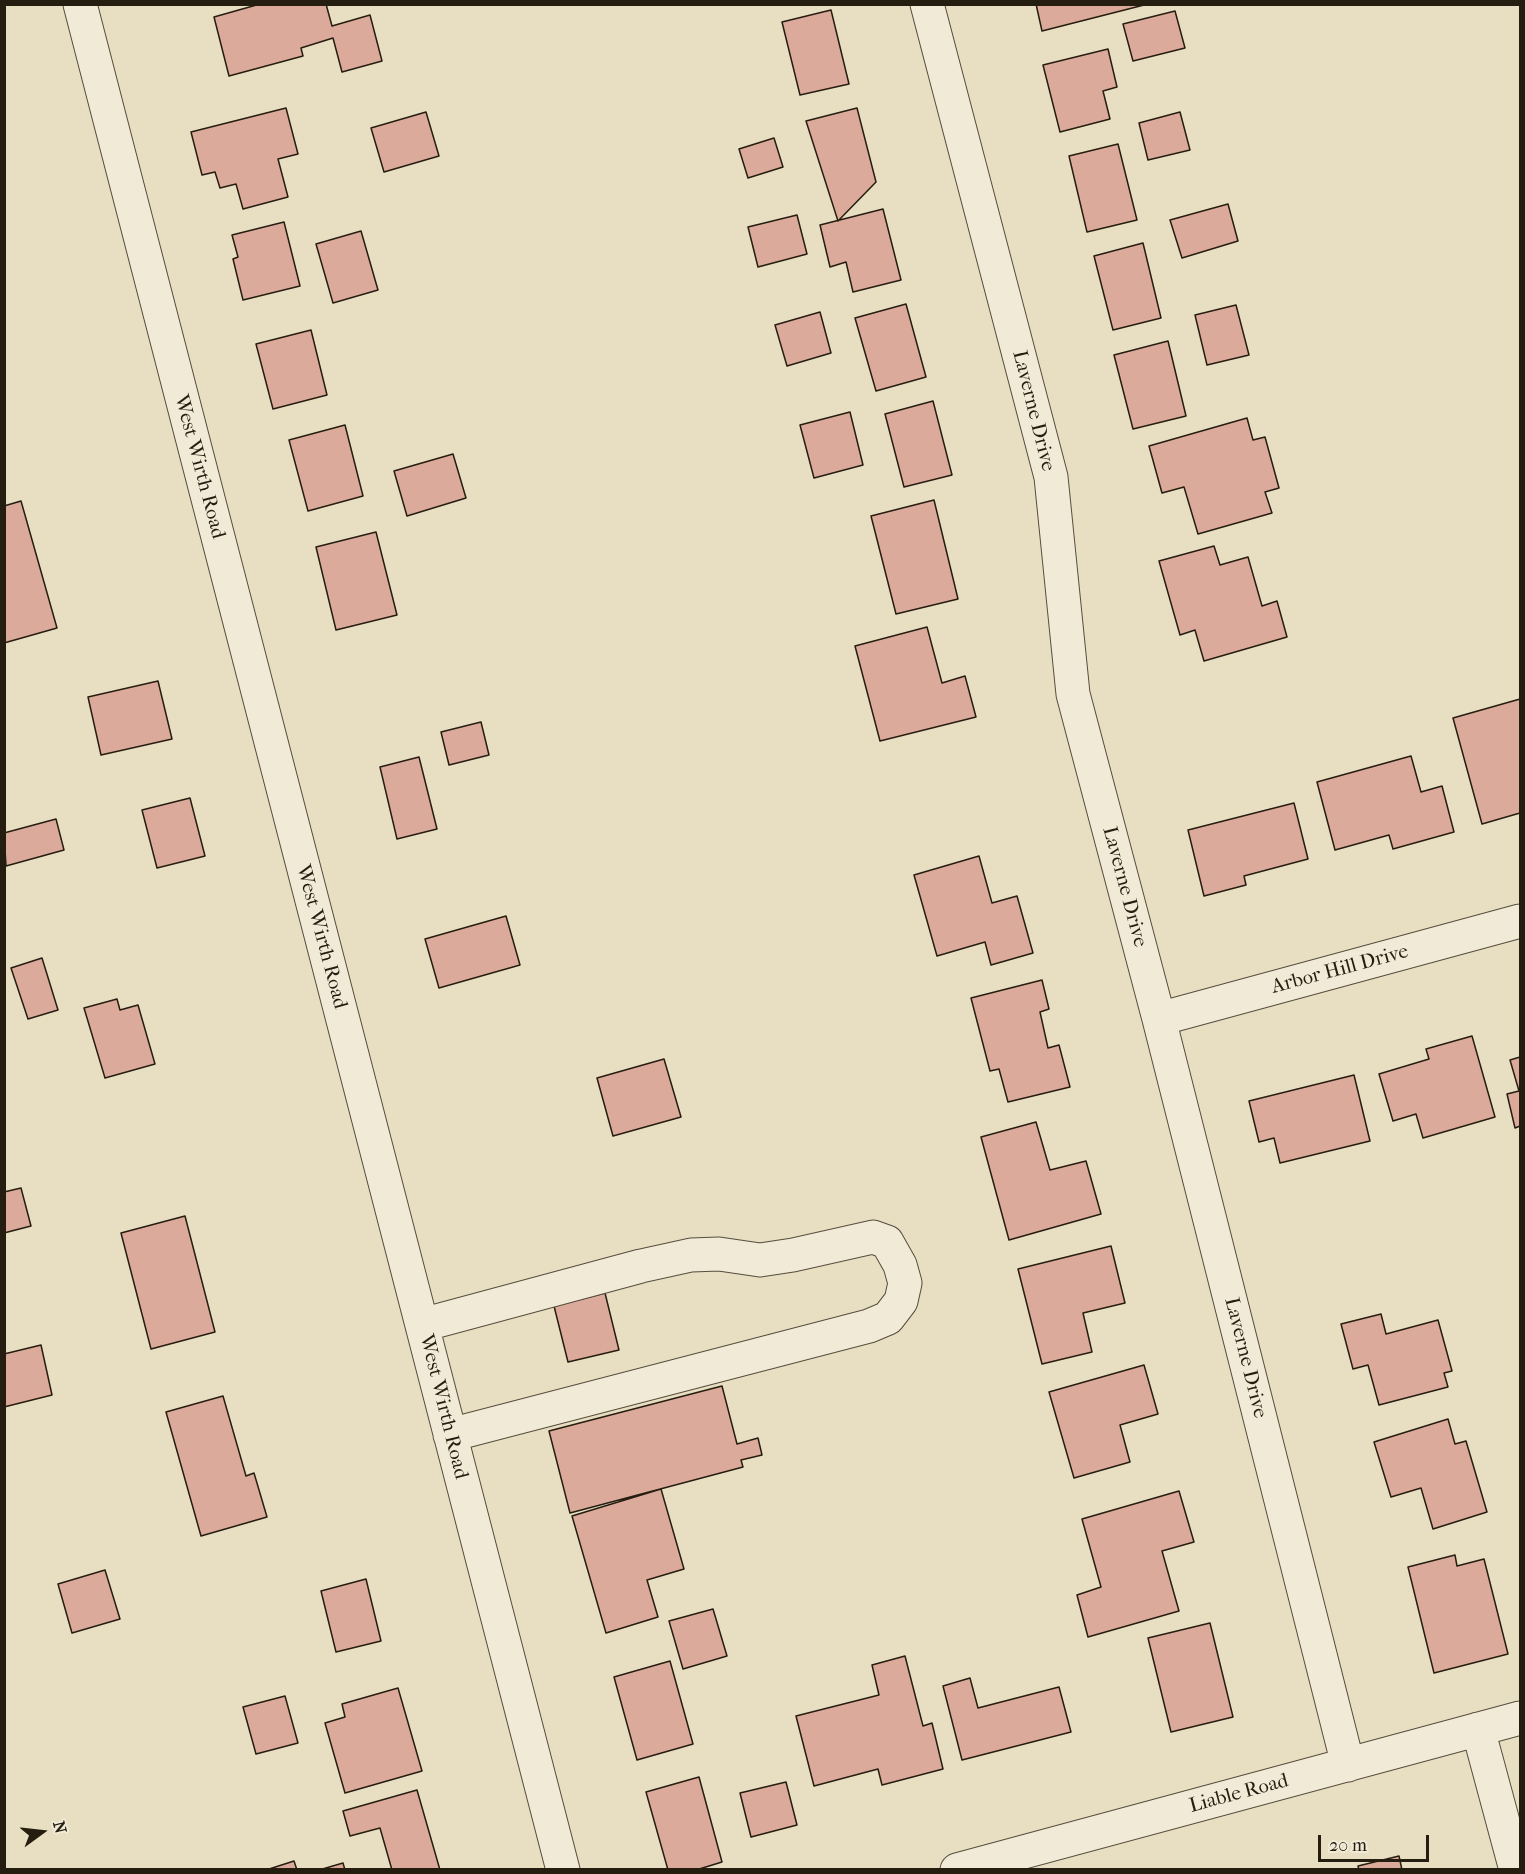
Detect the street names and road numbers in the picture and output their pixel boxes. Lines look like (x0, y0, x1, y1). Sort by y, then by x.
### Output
street label: Laverne Drive (1006, 348, 1060, 474)
street label: West Wirth Road (168, 392, 230, 542)
street label: Laverne Drive (1096, 824, 1152, 950)
street label: West Wirth Road (290, 862, 352, 1012)
street label: Arbor Hill Drive (1269, 940, 1411, 1000)
street label: Laverne Drive (1218, 1295, 1272, 1421)
street label: West Wirth Road (413, 1332, 473, 1482)
street label: Liable Road (1187, 1769, 1291, 1819)

